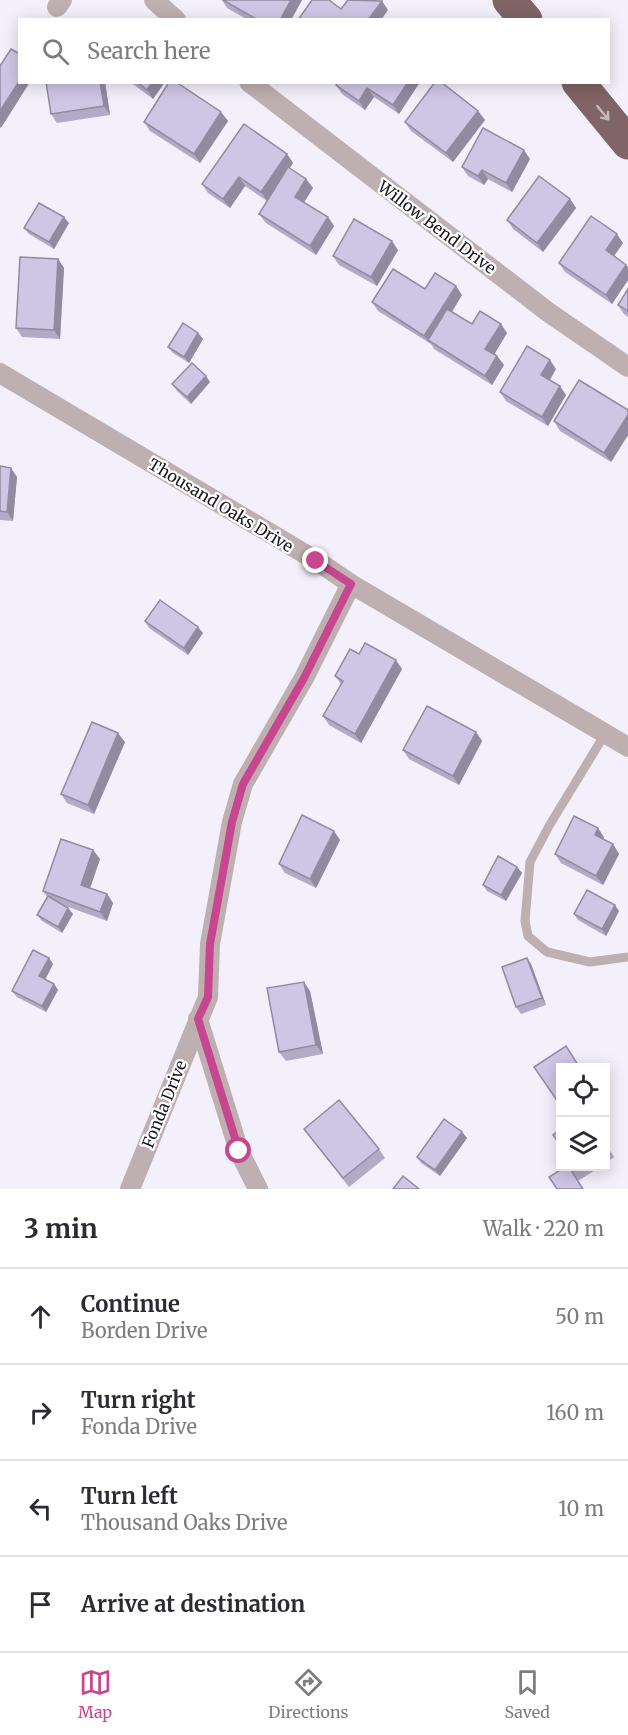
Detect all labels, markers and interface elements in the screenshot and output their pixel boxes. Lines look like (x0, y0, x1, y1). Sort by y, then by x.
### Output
search box (18, 18, 610, 84)
icon: search (39, 35, 72, 68)
text: Search here (87, 37, 210, 65)
one-way arrow (596, 104, 609, 120)
street label: Willow Bend Drive (373, 176, 500, 278)
street label: Thousand Oaks Drive (145, 454, 297, 556)
route end (302, 547, 328, 573)
street label: Fonda Drive (137, 1057, 191, 1151)
map controls (556, 1063, 610, 1171)
button: locate (556, 1063, 610, 1117)
button: layers (556, 1117, 610, 1171)
route start (225, 1137, 251, 1163)
text: 3 min (24, 1212, 98, 1245)
text: Walk · 220 m (483, 1216, 604, 1241)
text: Continue (81, 1290, 180, 1318)
icon: ahead (24, 1300, 57, 1333)
text: 50 m (555, 1304, 604, 1329)
text: Borden Drive (81, 1318, 207, 1343)
text: Turn right (81, 1386, 195, 1414)
icon: right (24, 1396, 57, 1429)
text: 160 m (546, 1400, 604, 1425)
text: Fonda Drive (81, 1414, 197, 1439)
text: Turn left (81, 1482, 178, 1510)
icon: left (24, 1492, 57, 1525)
text: 10 m (558, 1496, 604, 1521)
text: Thousand Oaks Drive (81, 1510, 288, 1535)
icon: arrive (24, 1588, 57, 1621)
text: Arrive at destination (81, 1590, 305, 1618)
tab: Map (78, 1666, 112, 1722)
tab: Directions (268, 1666, 348, 1722)
tab: Saved (505, 1666, 550, 1722)

